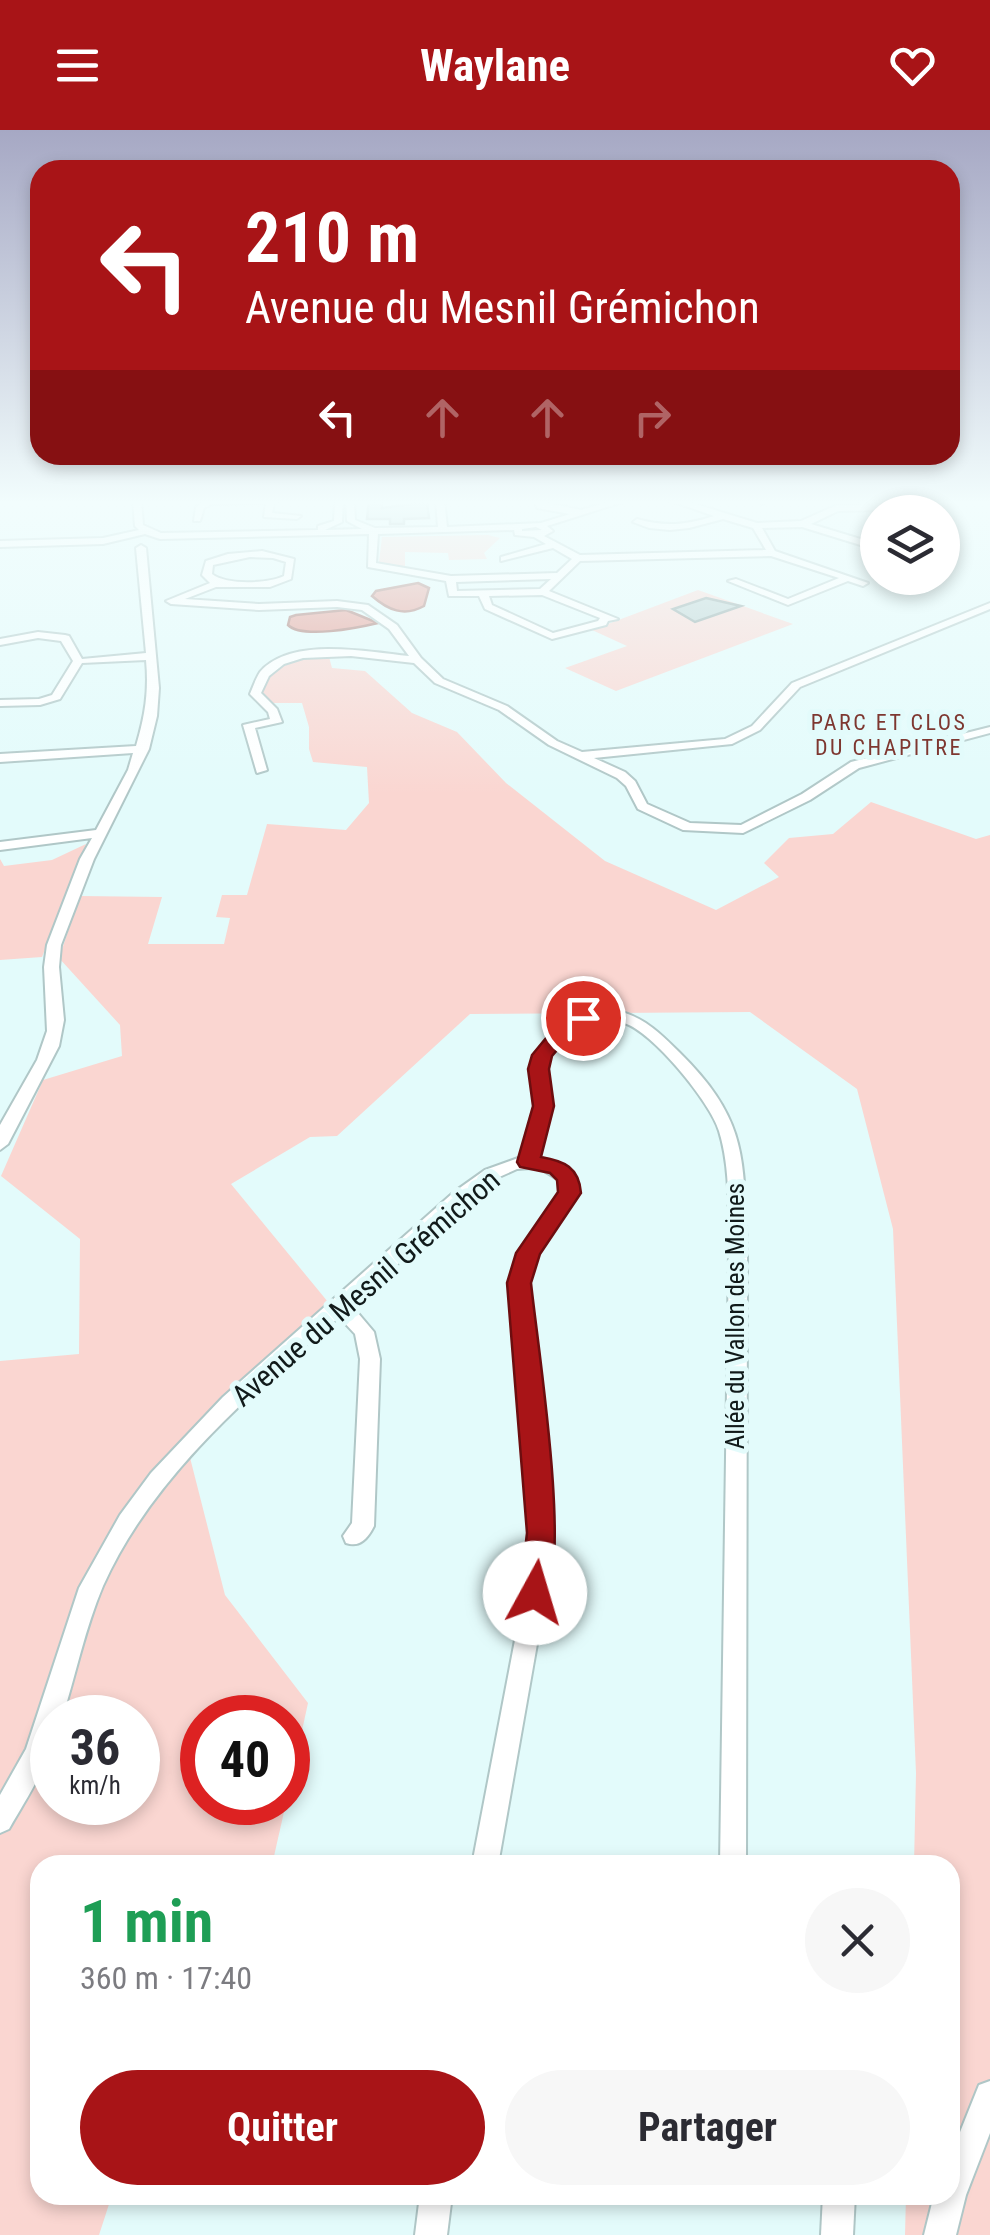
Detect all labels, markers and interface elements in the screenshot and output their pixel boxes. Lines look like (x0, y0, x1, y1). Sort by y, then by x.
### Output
icon: menu (50, 38, 105, 93)
icon: heart (885, 38, 940, 93)
text: Waylane (420, 39, 570, 92)
text: 210 m (245, 197, 419, 279)
icon: left (80, 200, 210, 330)
text: Avenue du Mesnil Grémichon (245, 281, 760, 334)
icon: left (310, 390, 365, 445)
icon: ahead (415, 390, 470, 445)
icon: ahead (520, 390, 575, 445)
icon: right (625, 390, 680, 445)
map controls (860, 495, 960, 595)
button: layers (860, 495, 960, 595)
district label: PARC ET CLOS DU CHAPITRE (811, 710, 967, 760)
pin (541, 976, 626, 1061)
icon: arrive (556, 991, 611, 1046)
street label: Avenue du Mesnil Grémichon (225, 1162, 507, 1413)
street label: Allée du Vallon des Moines (721, 1183, 750, 1449)
position arrow (483, 1541, 587, 1645)
speed limit sign: 40 (180, 1695, 310, 1825)
text: 36 (70, 1719, 120, 1777)
text: km/h (69, 1771, 121, 1800)
text: 1 min (80, 1886, 213, 1957)
button: close (805, 1888, 910, 1993)
text: 360 m · 17:40 (80, 1959, 252, 1997)
button: Quitter (80, 2070, 485, 2185)
button: Partager (505, 2070, 910, 2185)

